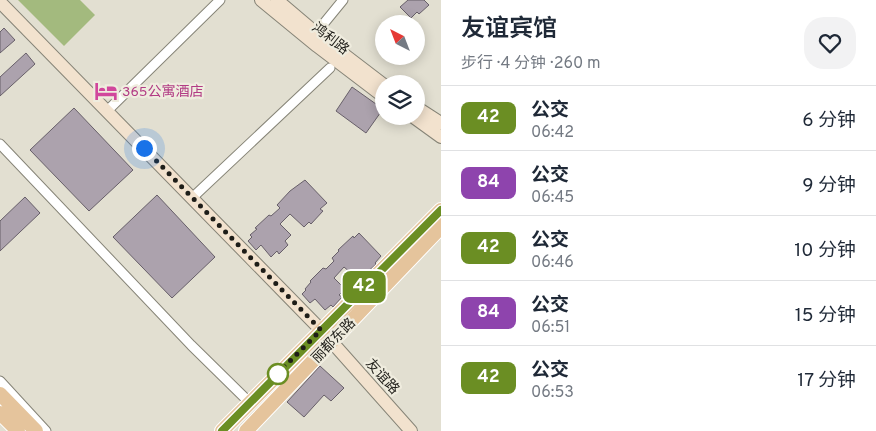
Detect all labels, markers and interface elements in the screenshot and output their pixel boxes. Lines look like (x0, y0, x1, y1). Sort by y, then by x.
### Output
north arrow (375, 15, 425, 65)
map controls (375, 15, 425, 125)
text: 友谊宾馆 (461, 15, 557, 45)
button: heart (804, 17, 856, 69)
street label: 鸿利路 (308, 20, 352, 59)
text: 步行 · 4 分钟 · 260 m (461, 54, 601, 74)
button: layers (375, 75, 425, 125)
hotel icon: 365公寓酒店 (93, 78, 119, 104)
place label: 365公寓酒店 (122, 83, 203, 101)
text: 公交 (531, 99, 569, 123)
text: 42 (477, 106, 500, 129)
text: 6 分钟 (802, 109, 856, 133)
text: 06:42 (531, 123, 574, 143)
your location (132, 136, 157, 161)
text: 公交 (531, 164, 569, 188)
text: 84 (477, 171, 500, 194)
text: 9 分钟 (802, 174, 856, 198)
text: 06:45 (531, 188, 574, 208)
text: 公交 (531, 229, 569, 253)
text: 42 (477, 236, 500, 259)
text: 10 分钟 (794, 239, 856, 263)
text: 06:46 (531, 253, 574, 273)
line badge: 42 (342, 271, 386, 303)
text: 42 (353, 275, 375, 298)
text: 公交 (531, 294, 569, 318)
text: 84 (477, 301, 500, 324)
text: 15 分钟 (795, 304, 856, 328)
street label: 丽都东路 (309, 315, 360, 367)
text: 06:51 (531, 318, 570, 338)
street label: 友谊路 (362, 356, 402, 398)
text: 公交 (531, 359, 569, 383)
unlabelled marker (267, 363, 289, 385)
text: 42 (477, 366, 500, 389)
text: 17 分钟 (797, 369, 856, 393)
text: 06:53 (531, 383, 574, 403)

